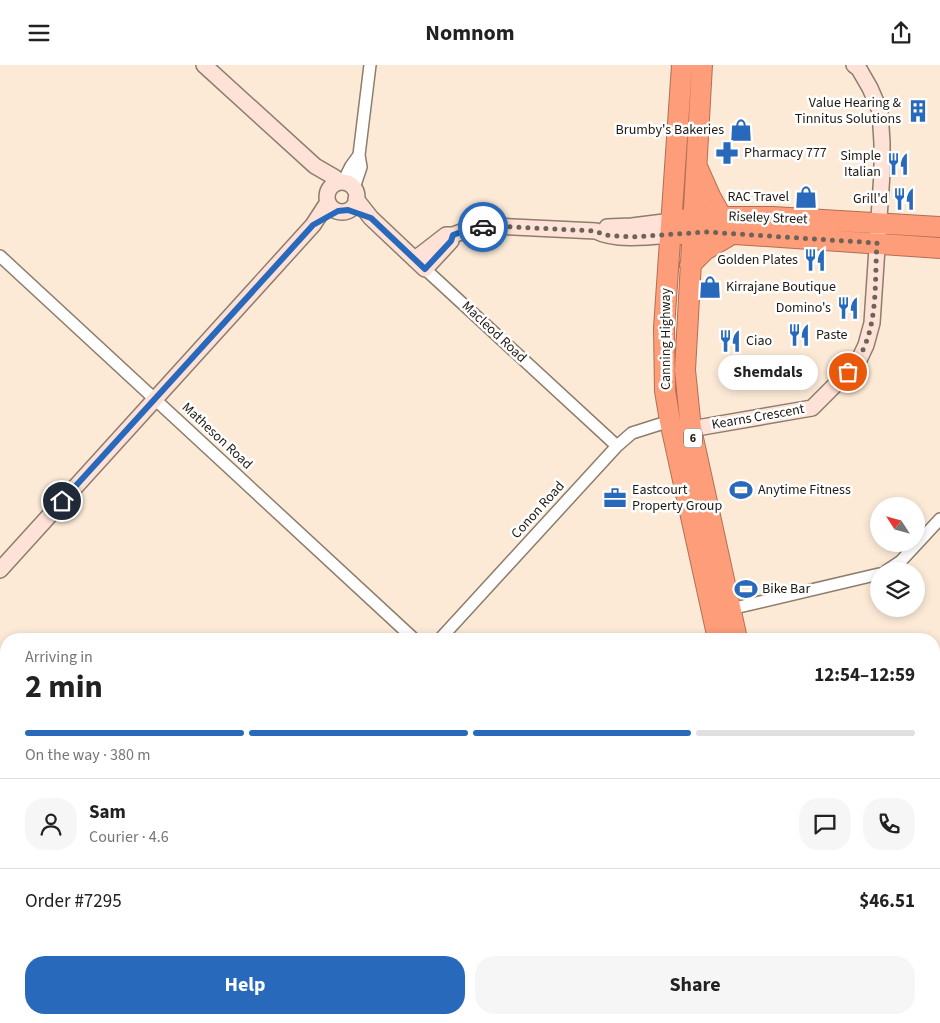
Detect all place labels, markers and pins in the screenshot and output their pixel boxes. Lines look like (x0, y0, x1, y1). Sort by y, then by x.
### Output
place label: Value Hearing & Tinnitus Solutions (795, 93, 901, 129)
building icon: Value Hearing & Tinnitus Solutions (905, 98, 931, 124)
shop icon: Brumby's Bakeries (728, 117, 754, 143)
place label: Brumby's Bakeries (616, 120, 724, 140)
pharmacy icon: Pharmacy 777 (714, 140, 740, 166)
place label: Pharmacy 777 (744, 143, 827, 163)
place label: Simple Italian (840, 146, 881, 182)
restaurant icon: Simple Italian (885, 151, 911, 177)
shop icon: RAC Travel (793, 184, 819, 210)
restaurant icon: Grill'd (891, 186, 917, 212)
place label: RAC Travel (727, 187, 789, 207)
place label: Grill'd (853, 189, 888, 209)
restaurant icon: Golden Plates (802, 247, 828, 273)
place label: Golden Plates (717, 250, 798, 270)
shop icon: Kirrajane Boutique (697, 274, 723, 300)
place label: Kirrajane Boutique (726, 277, 836, 297)
restaurant icon: Domino's (835, 295, 861, 321)
place label: Domino's (776, 298, 831, 318)
restaurant icon: Paste (786, 322, 812, 348)
place label: Paste (816, 325, 848, 345)
restaurant icon: Ciao (717, 328, 743, 354)
place label: Ciao (746, 331, 772, 351)
pin (827, 351, 869, 393)
callout: Shemdals (718, 355, 818, 389)
sports icon: Anytime Fitness (728, 477, 754, 503)
pin (41, 480, 83, 522)
place label: Eastcourt Property Group (632, 480, 722, 516)
place label: Anytime Fitness (758, 480, 851, 500)
office icon: Eastcourt Property Group (602, 485, 628, 511)
sports icon: Bike Bar (733, 576, 759, 602)
place label: Bike Bar (762, 579, 810, 599)

